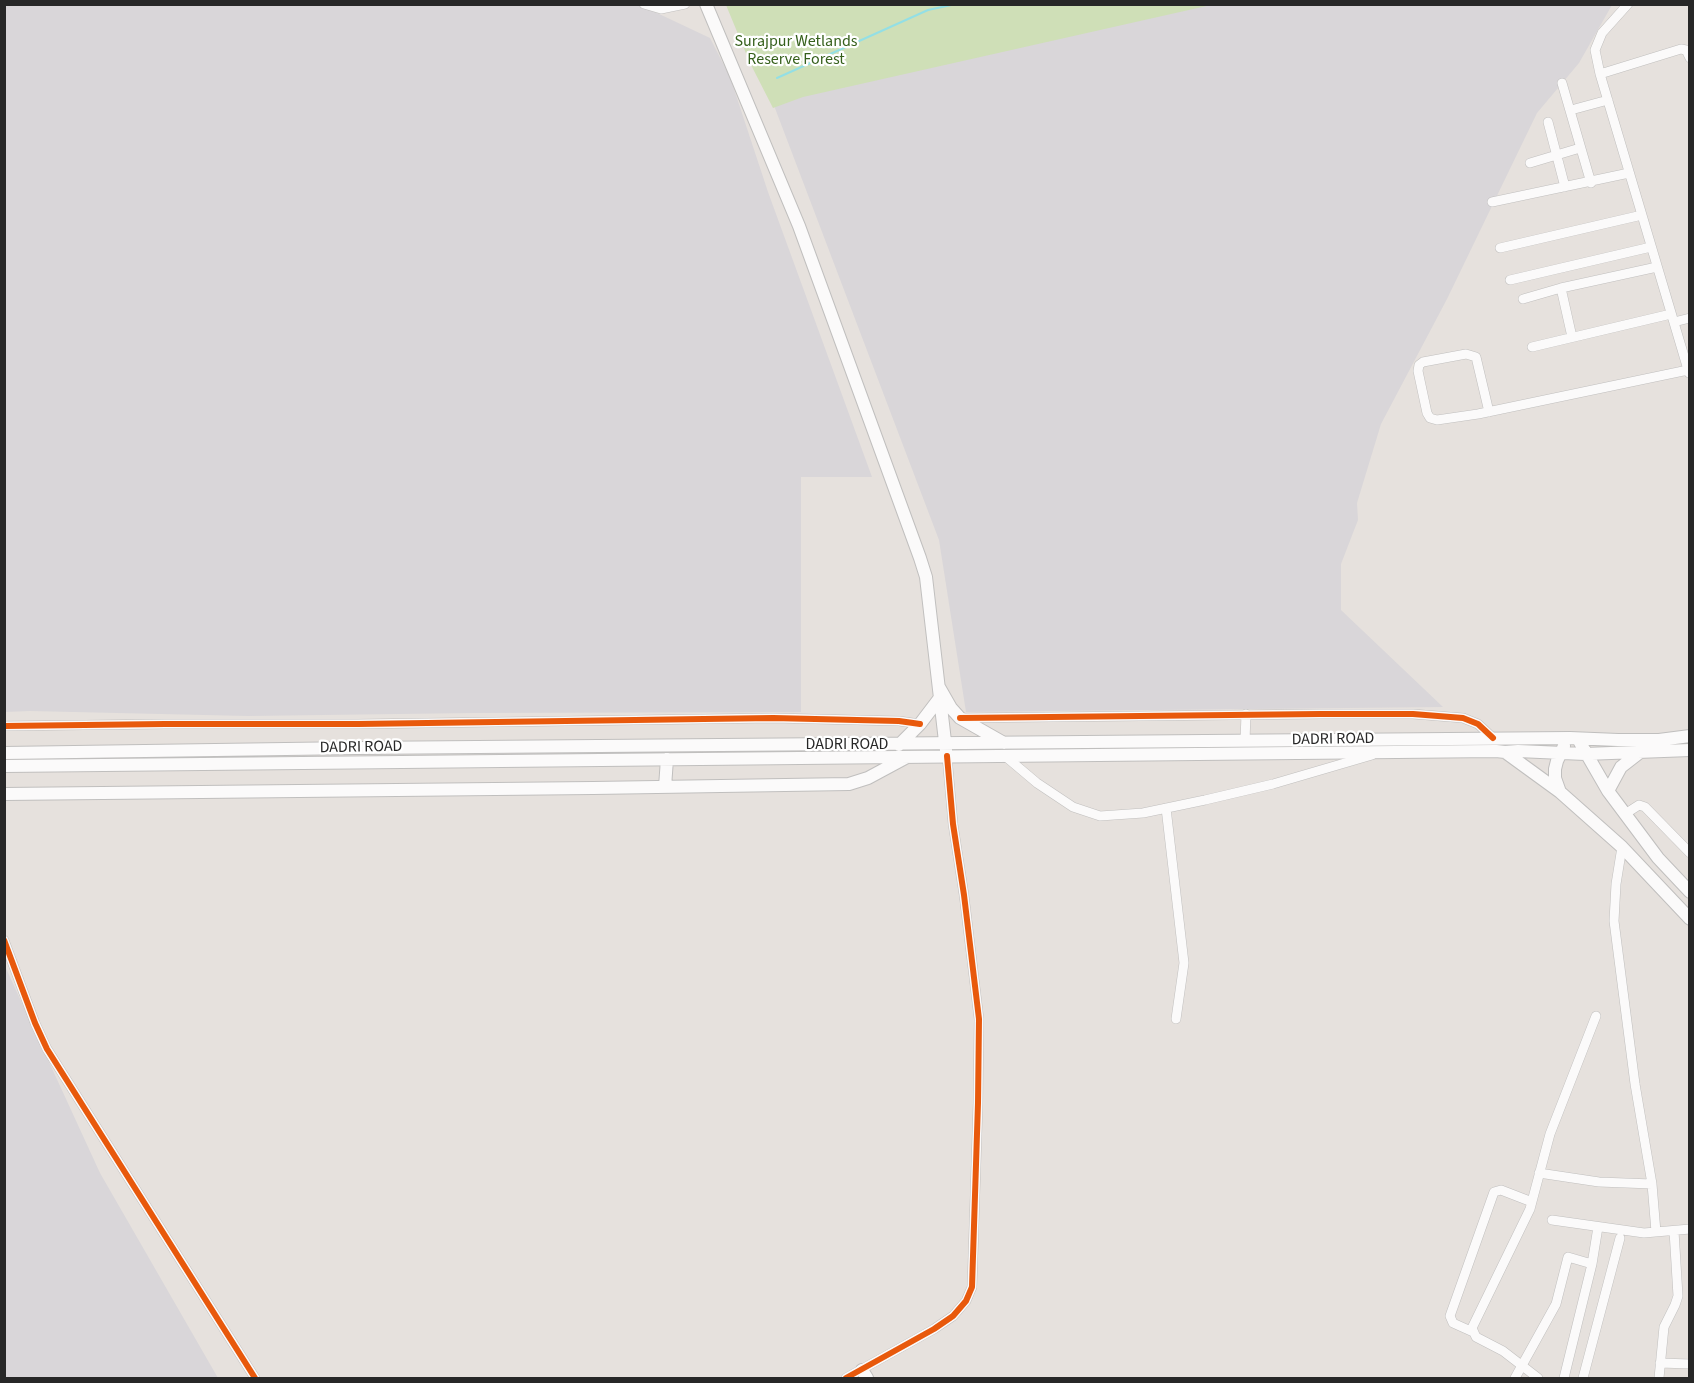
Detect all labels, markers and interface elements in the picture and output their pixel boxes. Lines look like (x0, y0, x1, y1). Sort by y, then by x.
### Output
park label: Surajpur Wetlands Reserve Forest (734, 32, 858, 70)
street label: DADRI ROAD (1291, 730, 1375, 750)
street label: DADRI ROAD (806, 735, 888, 755)
street label: DADRI ROAD (319, 738, 403, 758)

